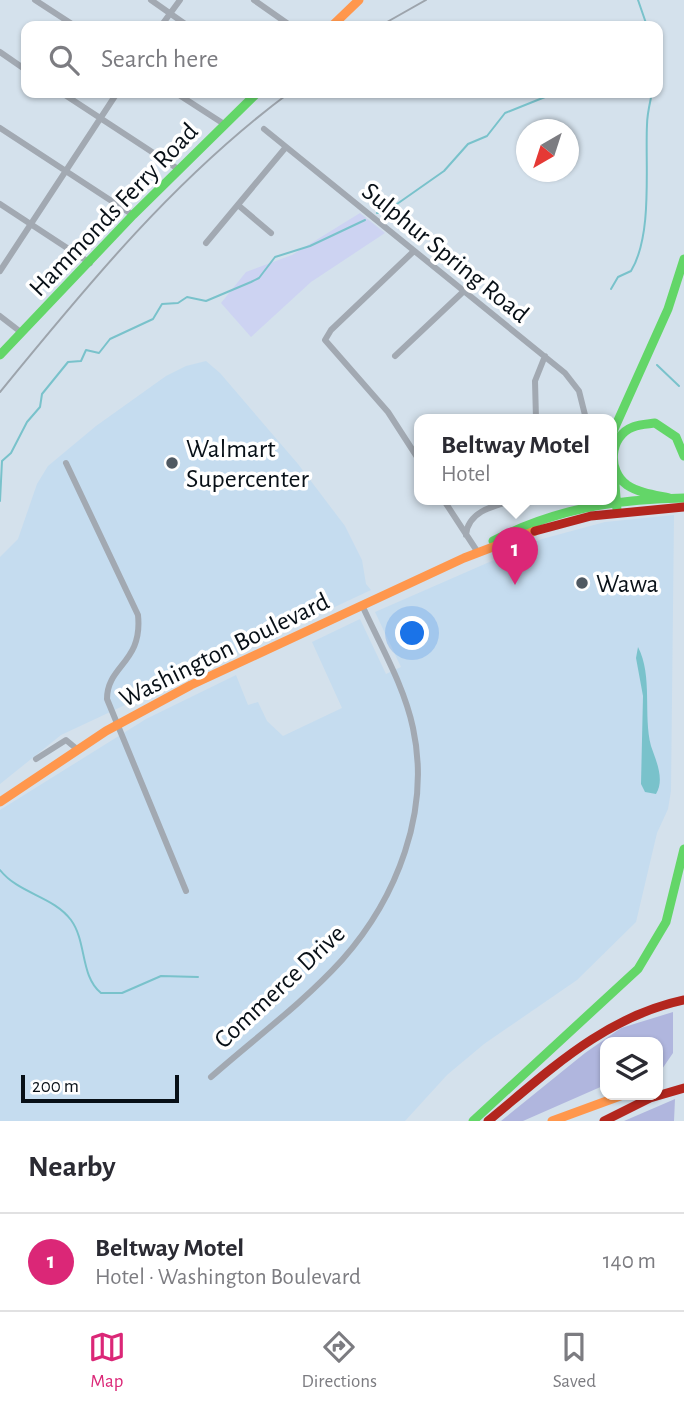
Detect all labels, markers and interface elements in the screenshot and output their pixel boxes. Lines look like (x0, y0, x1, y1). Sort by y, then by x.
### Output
search box (21, 21, 663, 98)
icon: search (45, 41, 83, 79)
text: Search here (101, 46, 219, 72)
street label: Hammonds Ferry Road (24, 118, 203, 302)
north arrow (516, 119, 579, 182)
street label: Sulphur Spring Road (357, 178, 534, 328)
popup (414, 414, 617, 505)
text: Beltway Motel (441, 432, 590, 458)
place label: Walmart Supercenter (186, 436, 309, 492)
marker: Walmart Supercenter (164, 455, 180, 471)
text: Hotel (441, 463, 491, 486)
pin: 1 (492, 527, 538, 585)
place label: Wawa (596, 571, 659, 597)
marker: Wawa (574, 575, 590, 591)
street label: Washington Boulevard (115, 588, 333, 712)
your location (395, 616, 429, 650)
street label: Commerce Drive (210, 920, 350, 1053)
map controls (600, 1037, 663, 1100)
button: layers (600, 1037, 663, 1100)
scale bar (21, 1072, 178, 1104)
text: 200 m (32, 1077, 79, 1096)
text: Nearby (28, 1152, 116, 1182)
text: Beltway Motel (95, 1235, 244, 1261)
text: 1 (47, 1250, 55, 1273)
text: 140 m (603, 1250, 656, 1273)
text: Hotel · Washington Boulevard (95, 1266, 361, 1289)
tab: Map (88, 1328, 126, 1393)
tab: Directions (301, 1328, 377, 1393)
tab: Saved (553, 1328, 596, 1393)

